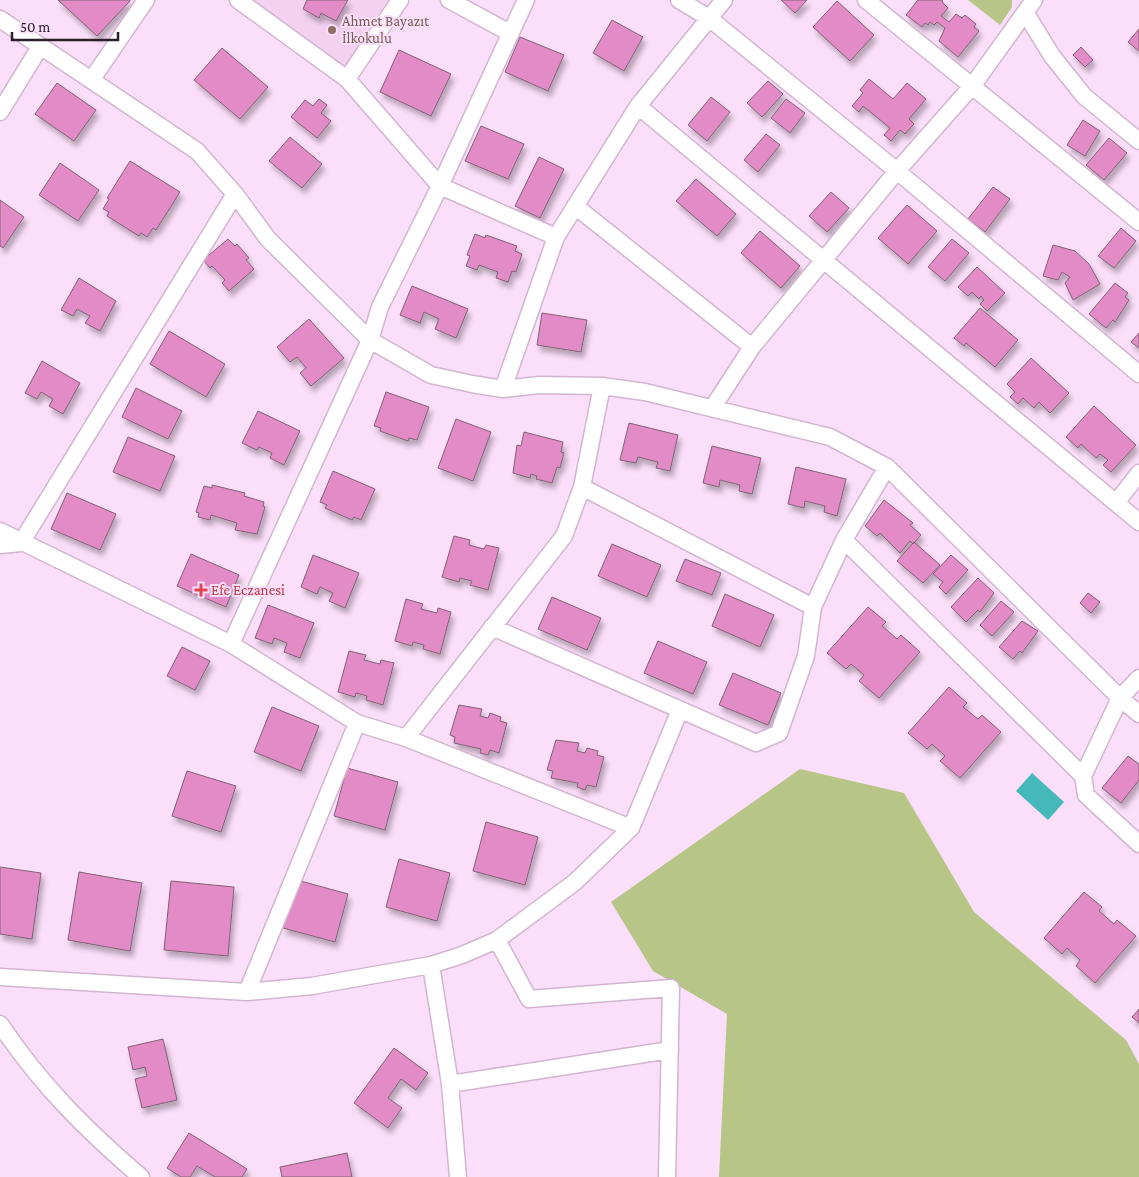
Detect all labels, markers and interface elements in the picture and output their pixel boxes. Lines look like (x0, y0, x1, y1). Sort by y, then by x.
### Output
scale bar (12, 10, 119, 42)
place label: Ahmet Bayazıt İlkokulu (342, 13, 430, 46)
text: 50 m (20, 19, 50, 35)
marker: Ahmet Bayazıt İlkokulu (326, 24, 338, 36)
place label: Efe Eczanesi (211, 582, 285, 598)
marker: Efe Eczanesi (195, 584, 207, 596)

